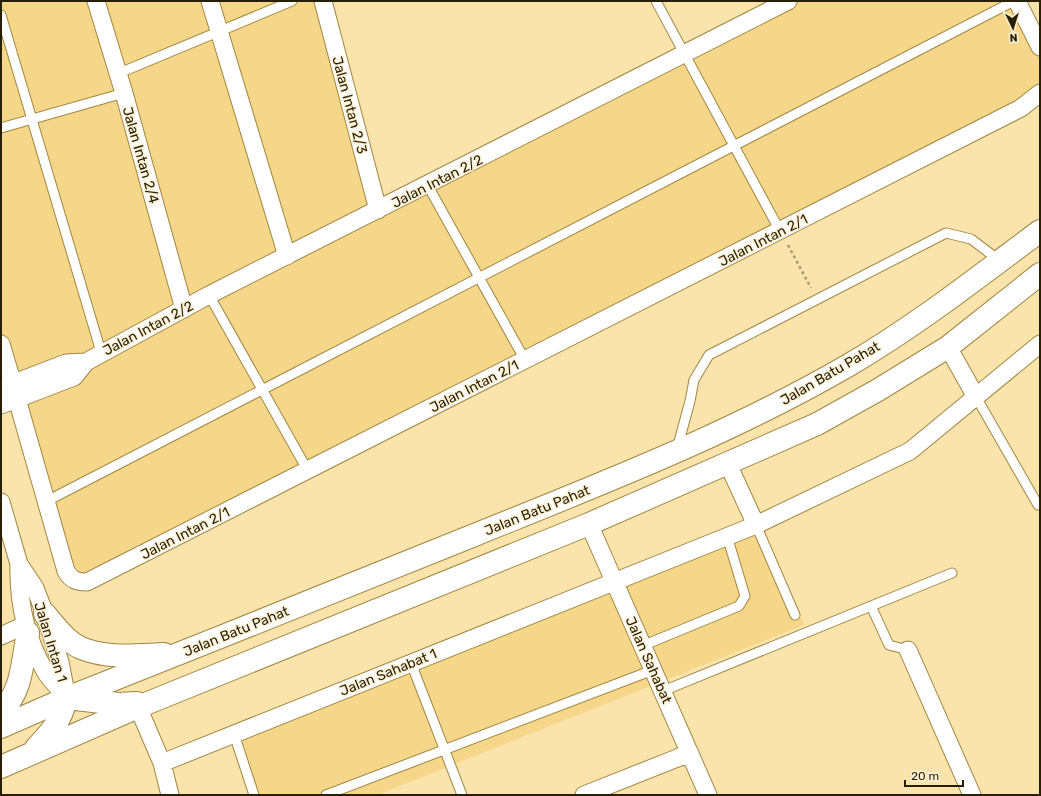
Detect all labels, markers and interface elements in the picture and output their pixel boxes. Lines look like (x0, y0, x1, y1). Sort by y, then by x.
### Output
north arrow (993, 8, 1033, 48)
text: N (1009, 31, 1018, 44)
street label: Jalan Intan 2/3 (328, 54, 371, 156)
street label: Jalan Intan 2/4 (119, 105, 163, 206)
street label: Jalan Intan 2/2 (389, 151, 486, 212)
street label: Jalan Intan 2/1 (716, 211, 811, 270)
street label: Jalan Intan 2/2 (100, 297, 196, 359)
street label: Jalan Batu Pahat (777, 338, 884, 409)
street label: Jalan Intan 2/1 (427, 357, 522, 416)
street label: Jalan Batu Pahat (482, 481, 593, 539)
street label: Jalan Intan 2/1 (138, 504, 233, 563)
street label: Jalan Intan 1 (30, 600, 71, 684)
street label: Jalan Batu Pahat (181, 602, 292, 660)
street label: Jalan Sahabat (622, 614, 676, 707)
street label: Jalan Sahabat 1 (337, 645, 439, 700)
scale bar (905, 762, 963, 788)
text: 20 m (911, 769, 939, 783)

